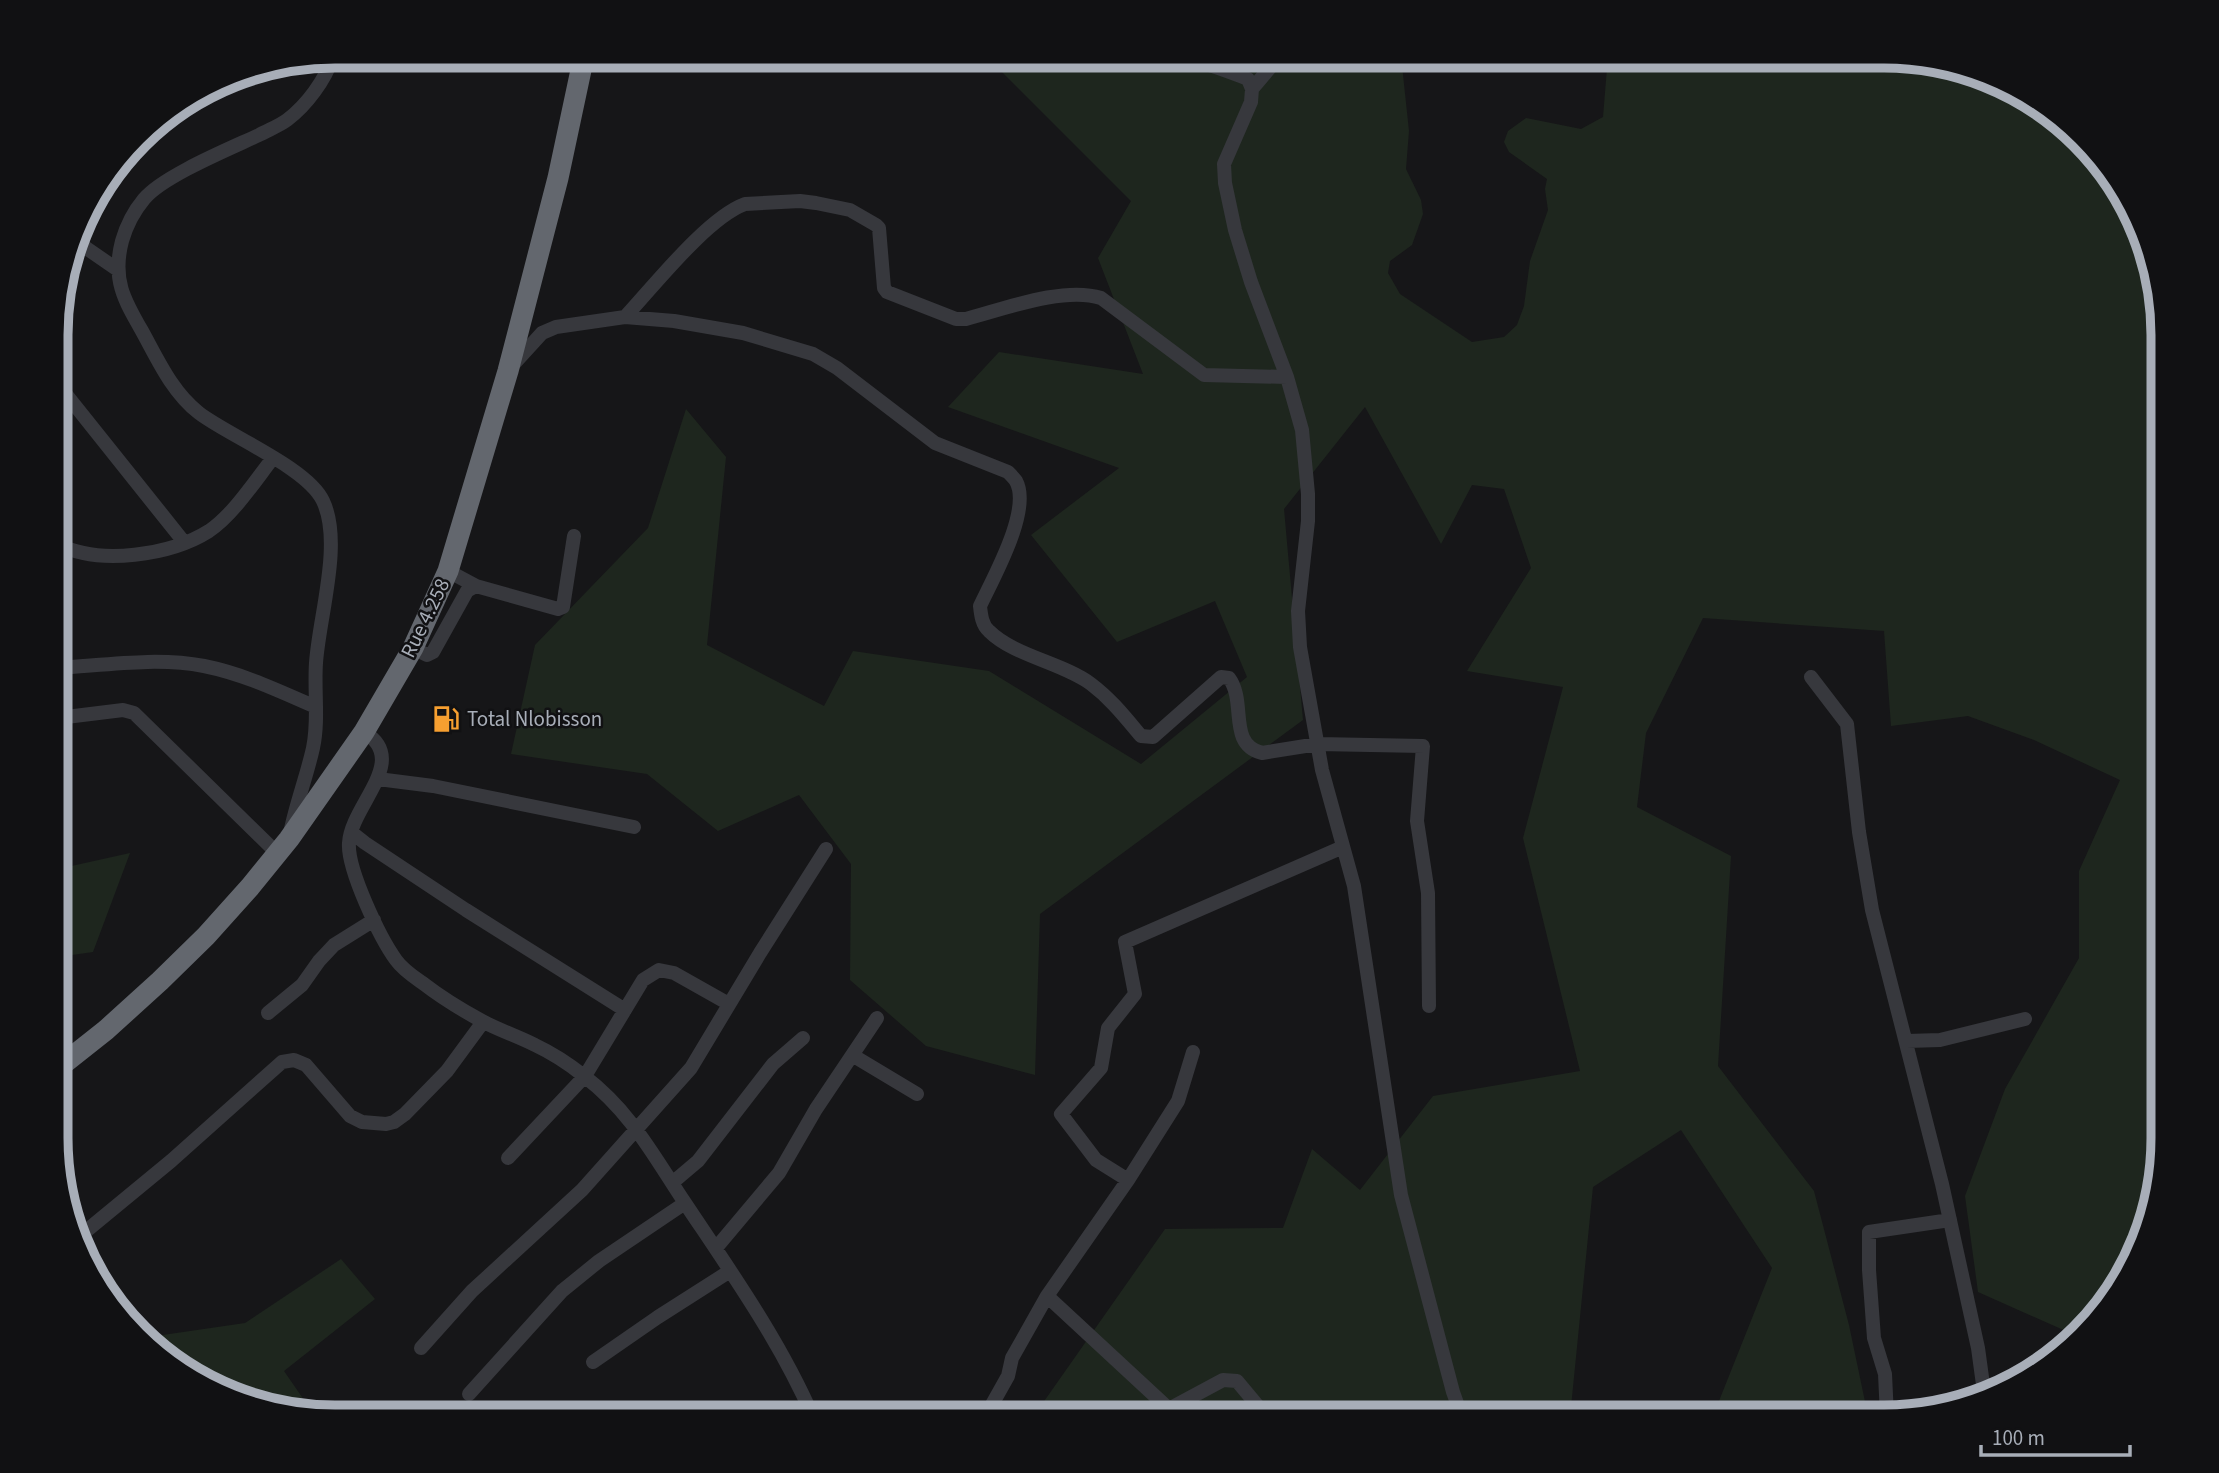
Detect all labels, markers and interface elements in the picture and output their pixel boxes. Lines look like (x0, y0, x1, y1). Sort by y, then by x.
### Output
street label: Rue 4.258 (393, 573, 457, 663)
fuel station icon: Total Nlobisson (431, 704, 461, 734)
place label: Total Nlobisson (467, 704, 602, 734)
scale bar (1981, 1414, 2130, 1458)
text: 100 m (1992, 1423, 2045, 1453)

